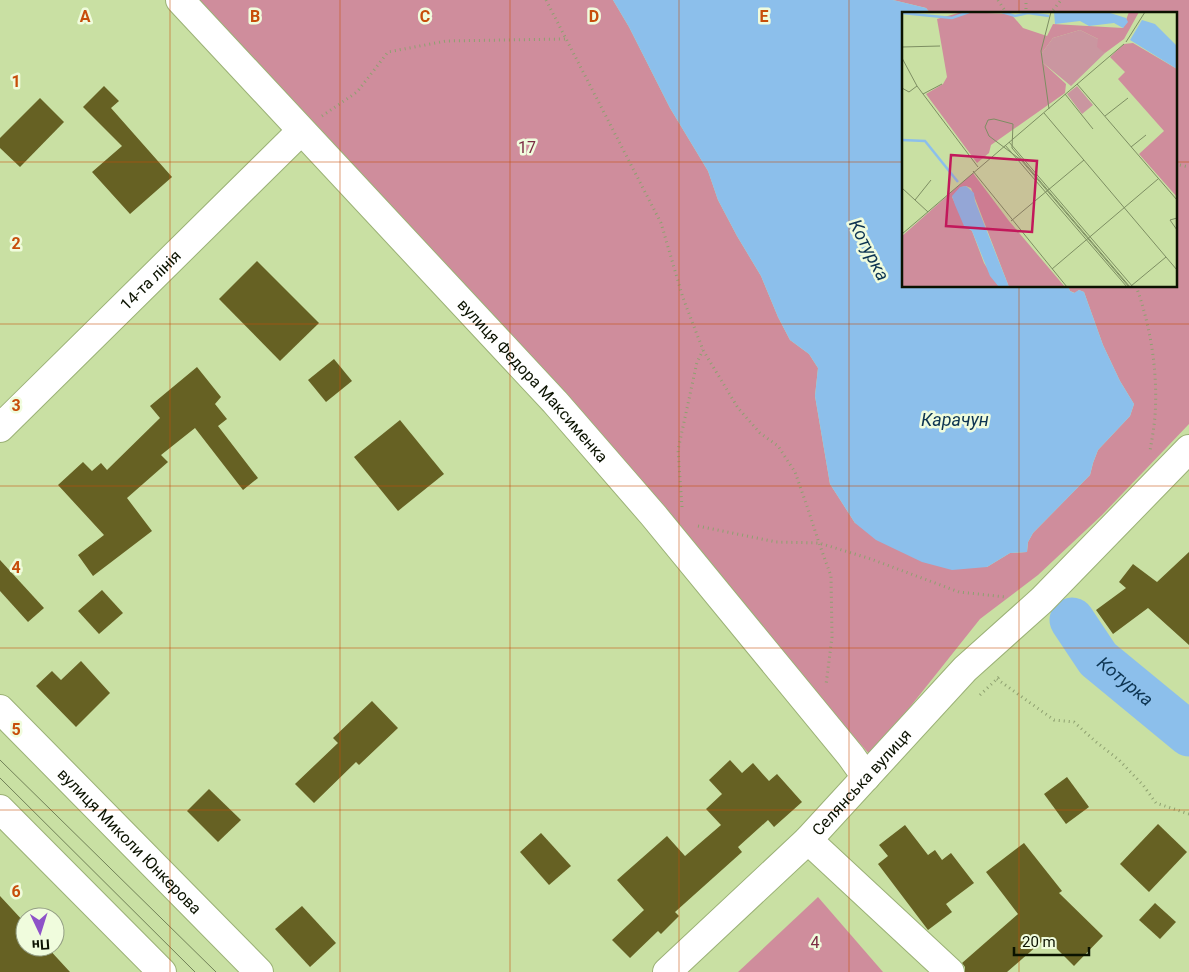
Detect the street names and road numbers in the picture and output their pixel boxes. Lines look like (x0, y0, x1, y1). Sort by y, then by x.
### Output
street label: 14-та лінія (116, 246, 185, 314)
street label: вулиця Федора Максименка (454, 295, 612, 466)
street label: Селянська вулиця (808, 725, 915, 839)
street label: вулиця Миколи Юнкерова (54, 764, 205, 918)

